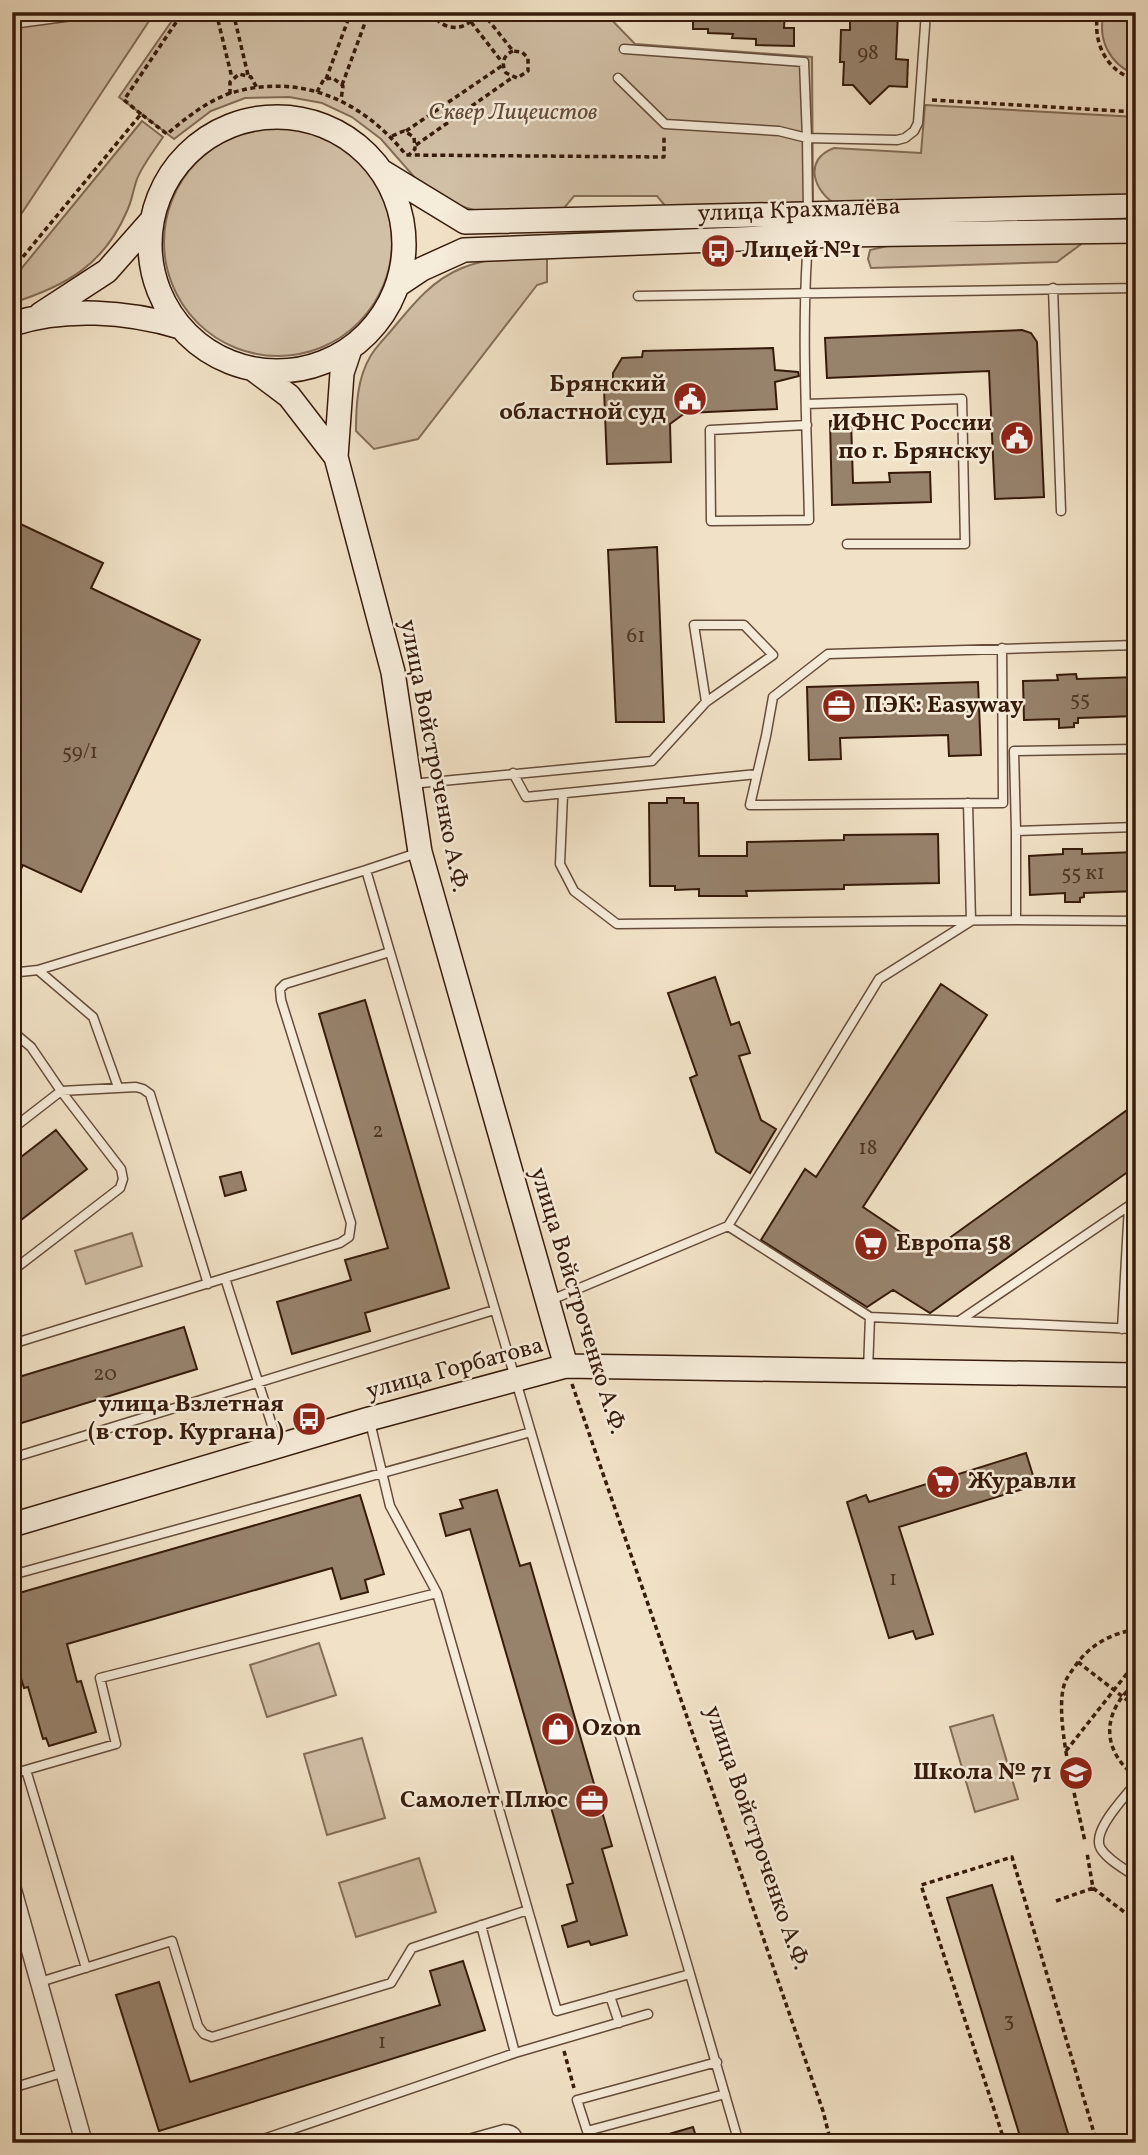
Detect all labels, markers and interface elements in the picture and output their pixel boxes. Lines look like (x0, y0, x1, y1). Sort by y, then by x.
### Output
house number: 98 (857, 39, 879, 68)
park label: Сквер Лицеистов (428, 96, 598, 130)
street label: улица Крахмалёва (697, 190, 901, 232)
bus stop icon: Лицей №1 (699, 232, 737, 270)
place label: Лицей №1 (742, 234, 861, 268)
place label: Брянский областной суд (499, 368, 666, 430)
public building icon: Брянский областной суд (671, 380, 709, 418)
place label: ИФНС России по г. Брянску (832, 407, 993, 469)
public building icon: ИФНС России по г. Брянску (998, 419, 1036, 457)
street label: улица Войстроченко А.Ф. (390, 617, 476, 895)
house number: 61 (627, 622, 645, 651)
house number: 55 (1070, 685, 1090, 714)
office icon: ПЭК: Easyway (820, 687, 858, 725)
place label: ПЭК: Easyway (864, 689, 1024, 723)
house number: 59/1 (62, 738, 98, 767)
house number: 55 к1 (1061, 859, 1105, 888)
house number: 2 (372, 1117, 384, 1146)
house number: 18 (859, 1134, 877, 1163)
street label: улица Войстроченко А.Ф. (520, 1163, 634, 1439)
supermarket icon: Европа 58 (852, 1225, 890, 1263)
place label: Европа 58 (896, 1227, 1011, 1261)
street label: улица Горбатова (363, 1329, 547, 1409)
house number: 20 (93, 1360, 117, 1389)
place label: улица Взлетная (в стор. Кургана) (88, 1388, 284, 1450)
bus stop icon: улица Взлетная (в стор. Кургана) (290, 1400, 328, 1438)
supermarket icon: Журавли (924, 1463, 962, 1501)
place label: Журавли (968, 1465, 1076, 1499)
house number: 1 (889, 1565, 897, 1594)
street label: улица Войстроченко А.Ф. (695, 1701, 817, 1975)
shop icon: Ozon (539, 1710, 577, 1748)
place label: Ozon (582, 1712, 642, 1746)
school or university icon: Школа № 71 (1057, 1754, 1095, 1792)
place label: Школа № 71 (913, 1756, 1052, 1790)
office icon: Самолет Плюс (573, 1782, 611, 1820)
place label: Самолет Плюс (400, 1784, 568, 1818)
house number: 3 (1004, 2006, 1014, 2035)
house number: 1 (378, 2028, 386, 2057)

